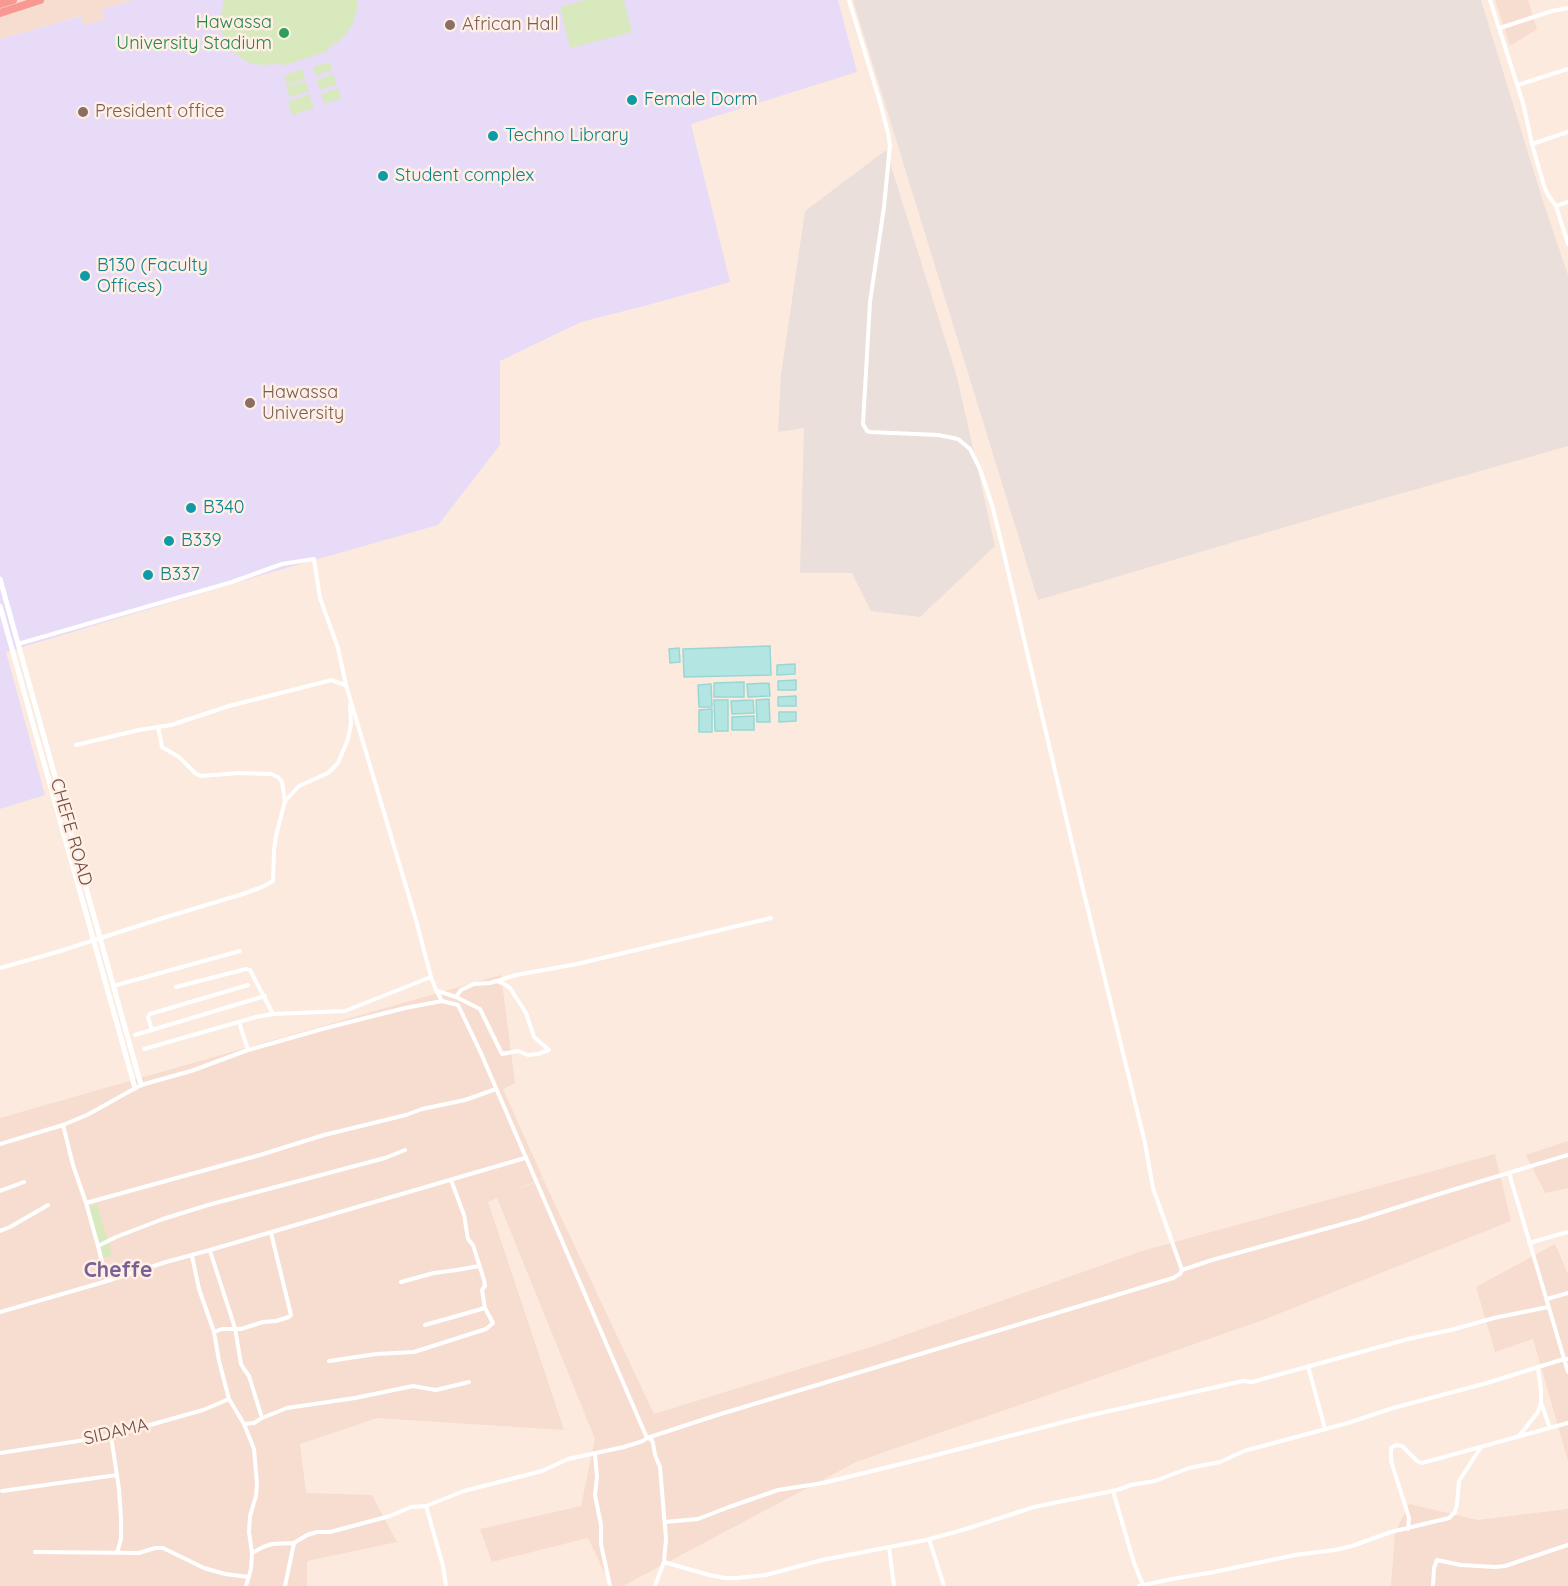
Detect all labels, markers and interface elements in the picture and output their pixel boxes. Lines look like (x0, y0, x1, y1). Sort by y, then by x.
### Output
place label: Hawassa University Stadium (116, 12, 272, 54)
place label: African Hall (462, 14, 559, 36)
marker: African Hall (443, 18, 457, 32)
marker: Hawassa University Stadium (277, 26, 291, 40)
place label: Female Dorm (644, 89, 758, 111)
marker: Female Dorm (625, 93, 639, 107)
place label: President office (95, 101, 224, 123)
marker: President office (76, 105, 90, 119)
place label: Techno Library (505, 125, 629, 147)
marker: Techno Library (486, 129, 500, 143)
place label: Student complex (395, 165, 534, 187)
marker: Student complex (376, 169, 390, 183)
place label: B130 (Faculty Offices) (97, 255, 208, 298)
marker: B130 (Faculty Offices) (78, 269, 92, 283)
place label: Hawassa University (262, 382, 344, 424)
marker: Hawassa University (243, 396, 257, 410)
place label: B340 (203, 497, 244, 519)
marker: B340 (184, 501, 198, 515)
place label: B339 (181, 530, 222, 552)
marker: B339 (162, 534, 176, 548)
place label: B337 (160, 564, 200, 586)
marker: B337 (141, 568, 155, 582)
street label: CHEFE ROAD (45, 776, 97, 888)
district label: Cheffe (84, 1258, 152, 1284)
street label: SIDAMA (82, 1414, 150, 1450)

